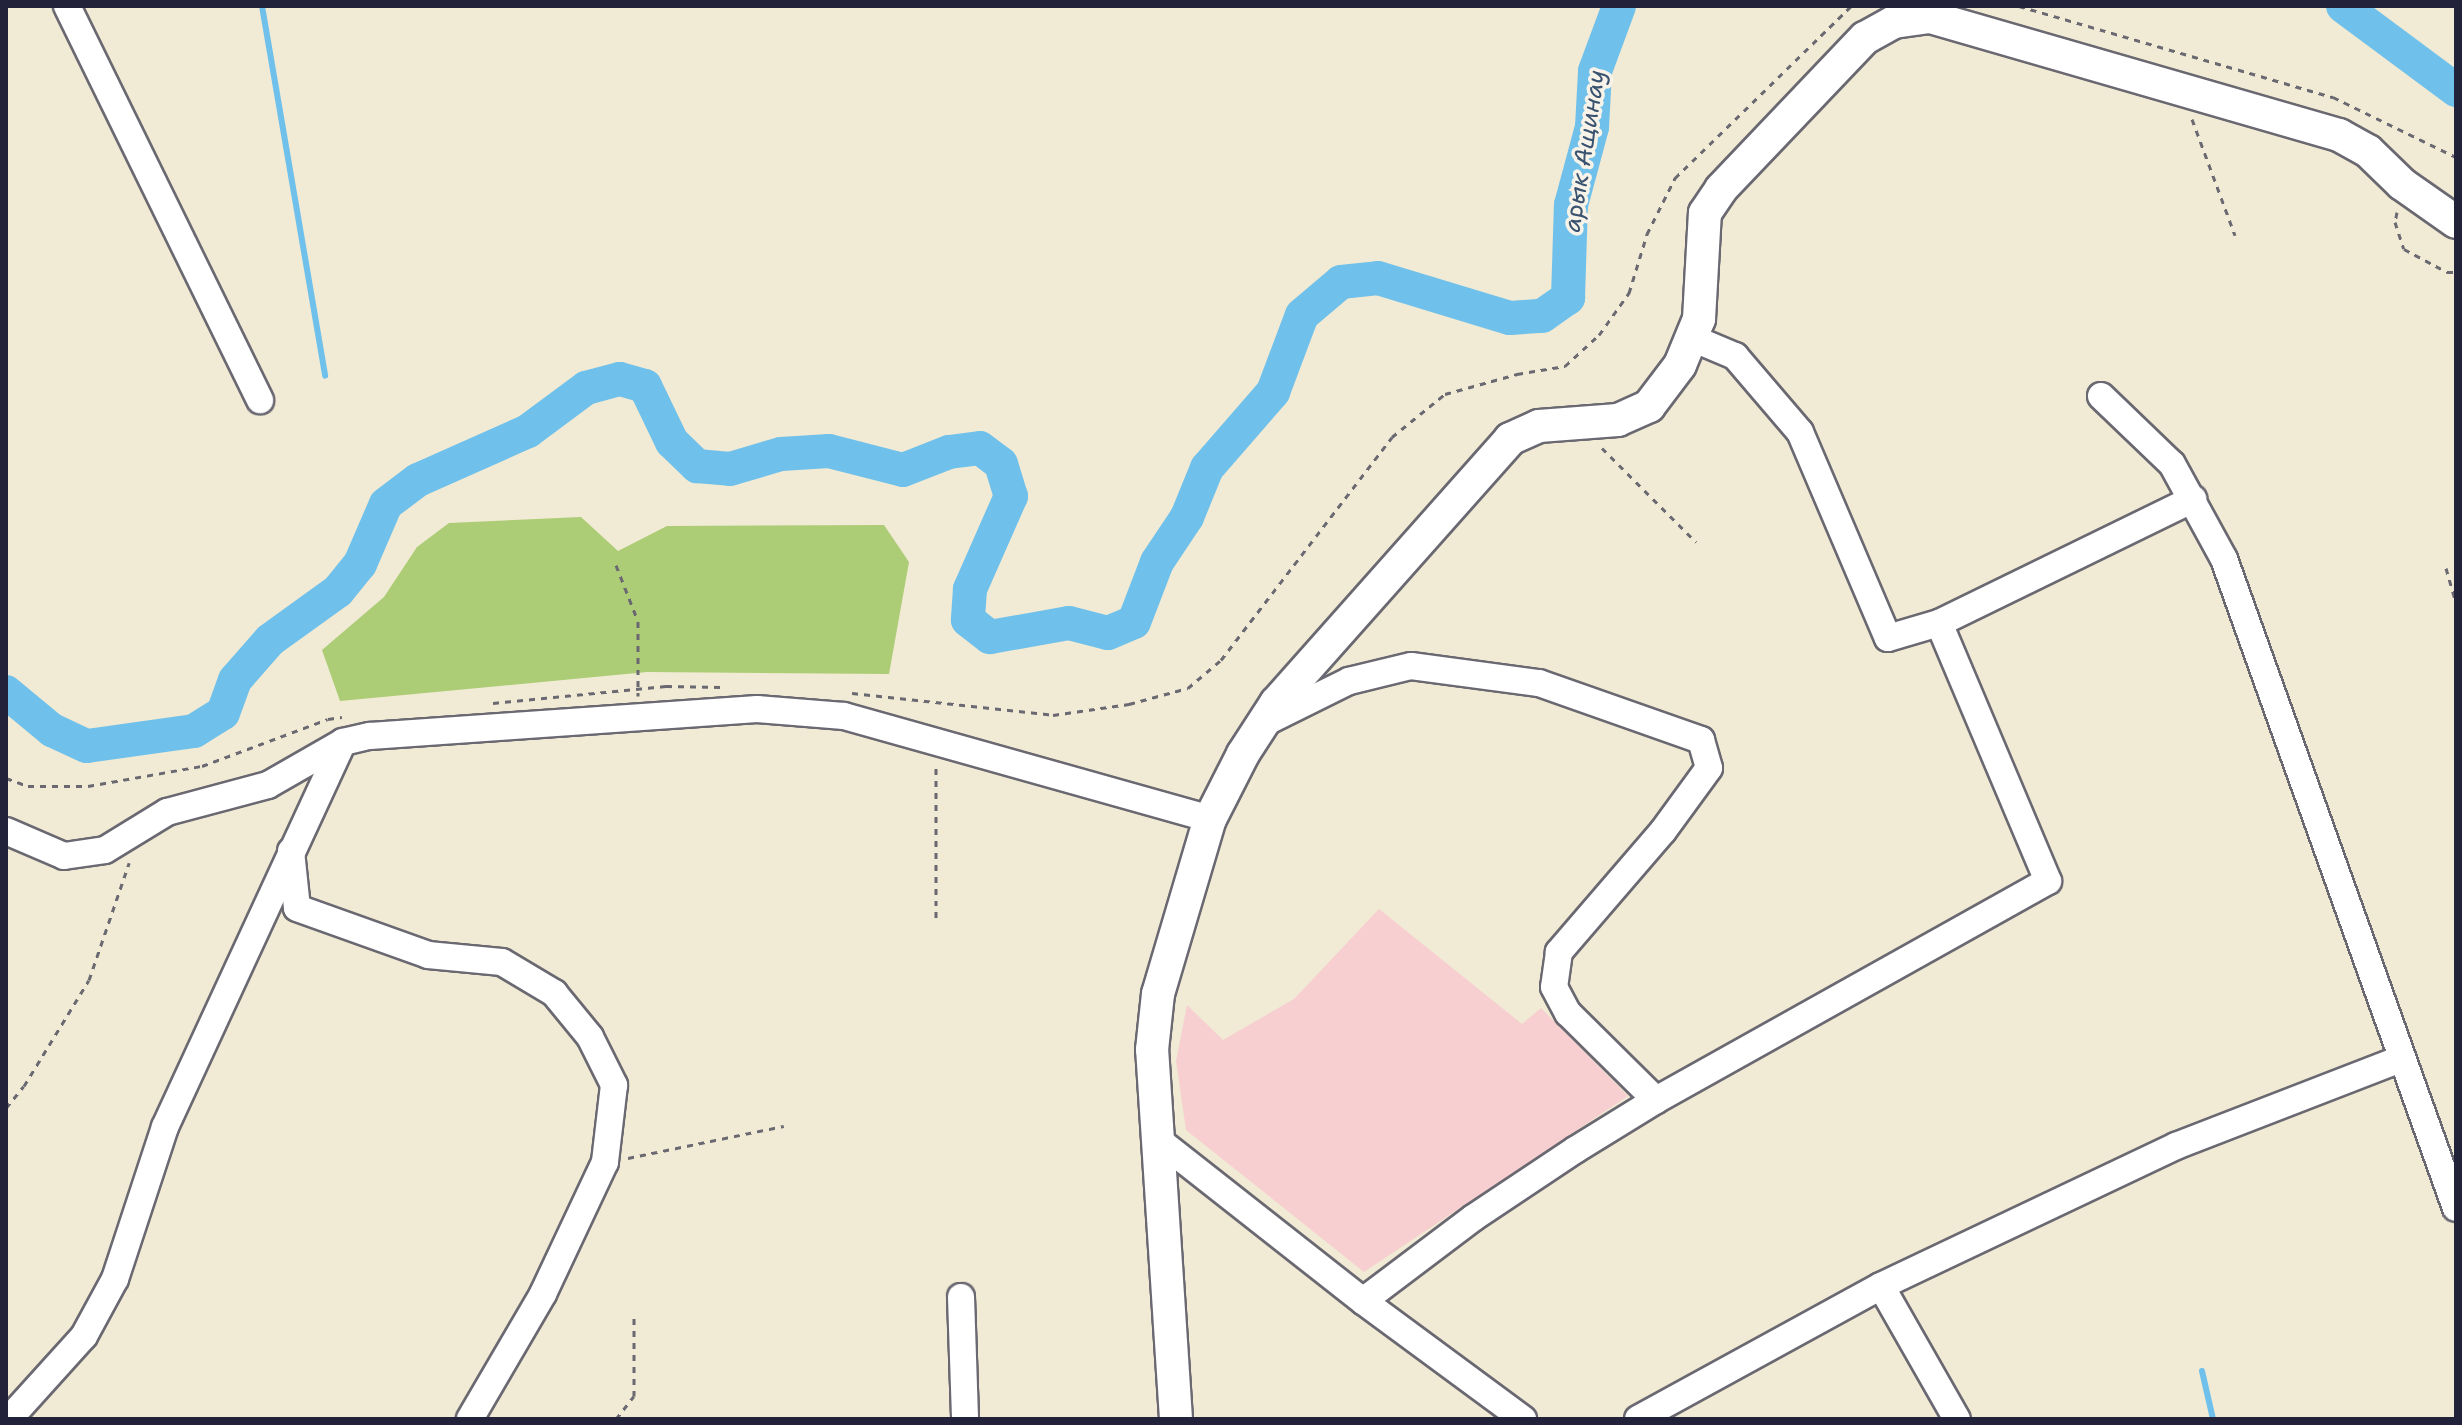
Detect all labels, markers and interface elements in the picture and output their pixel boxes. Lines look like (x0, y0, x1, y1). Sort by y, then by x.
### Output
water label: арык Ащинау (1558, 68, 1612, 234)

